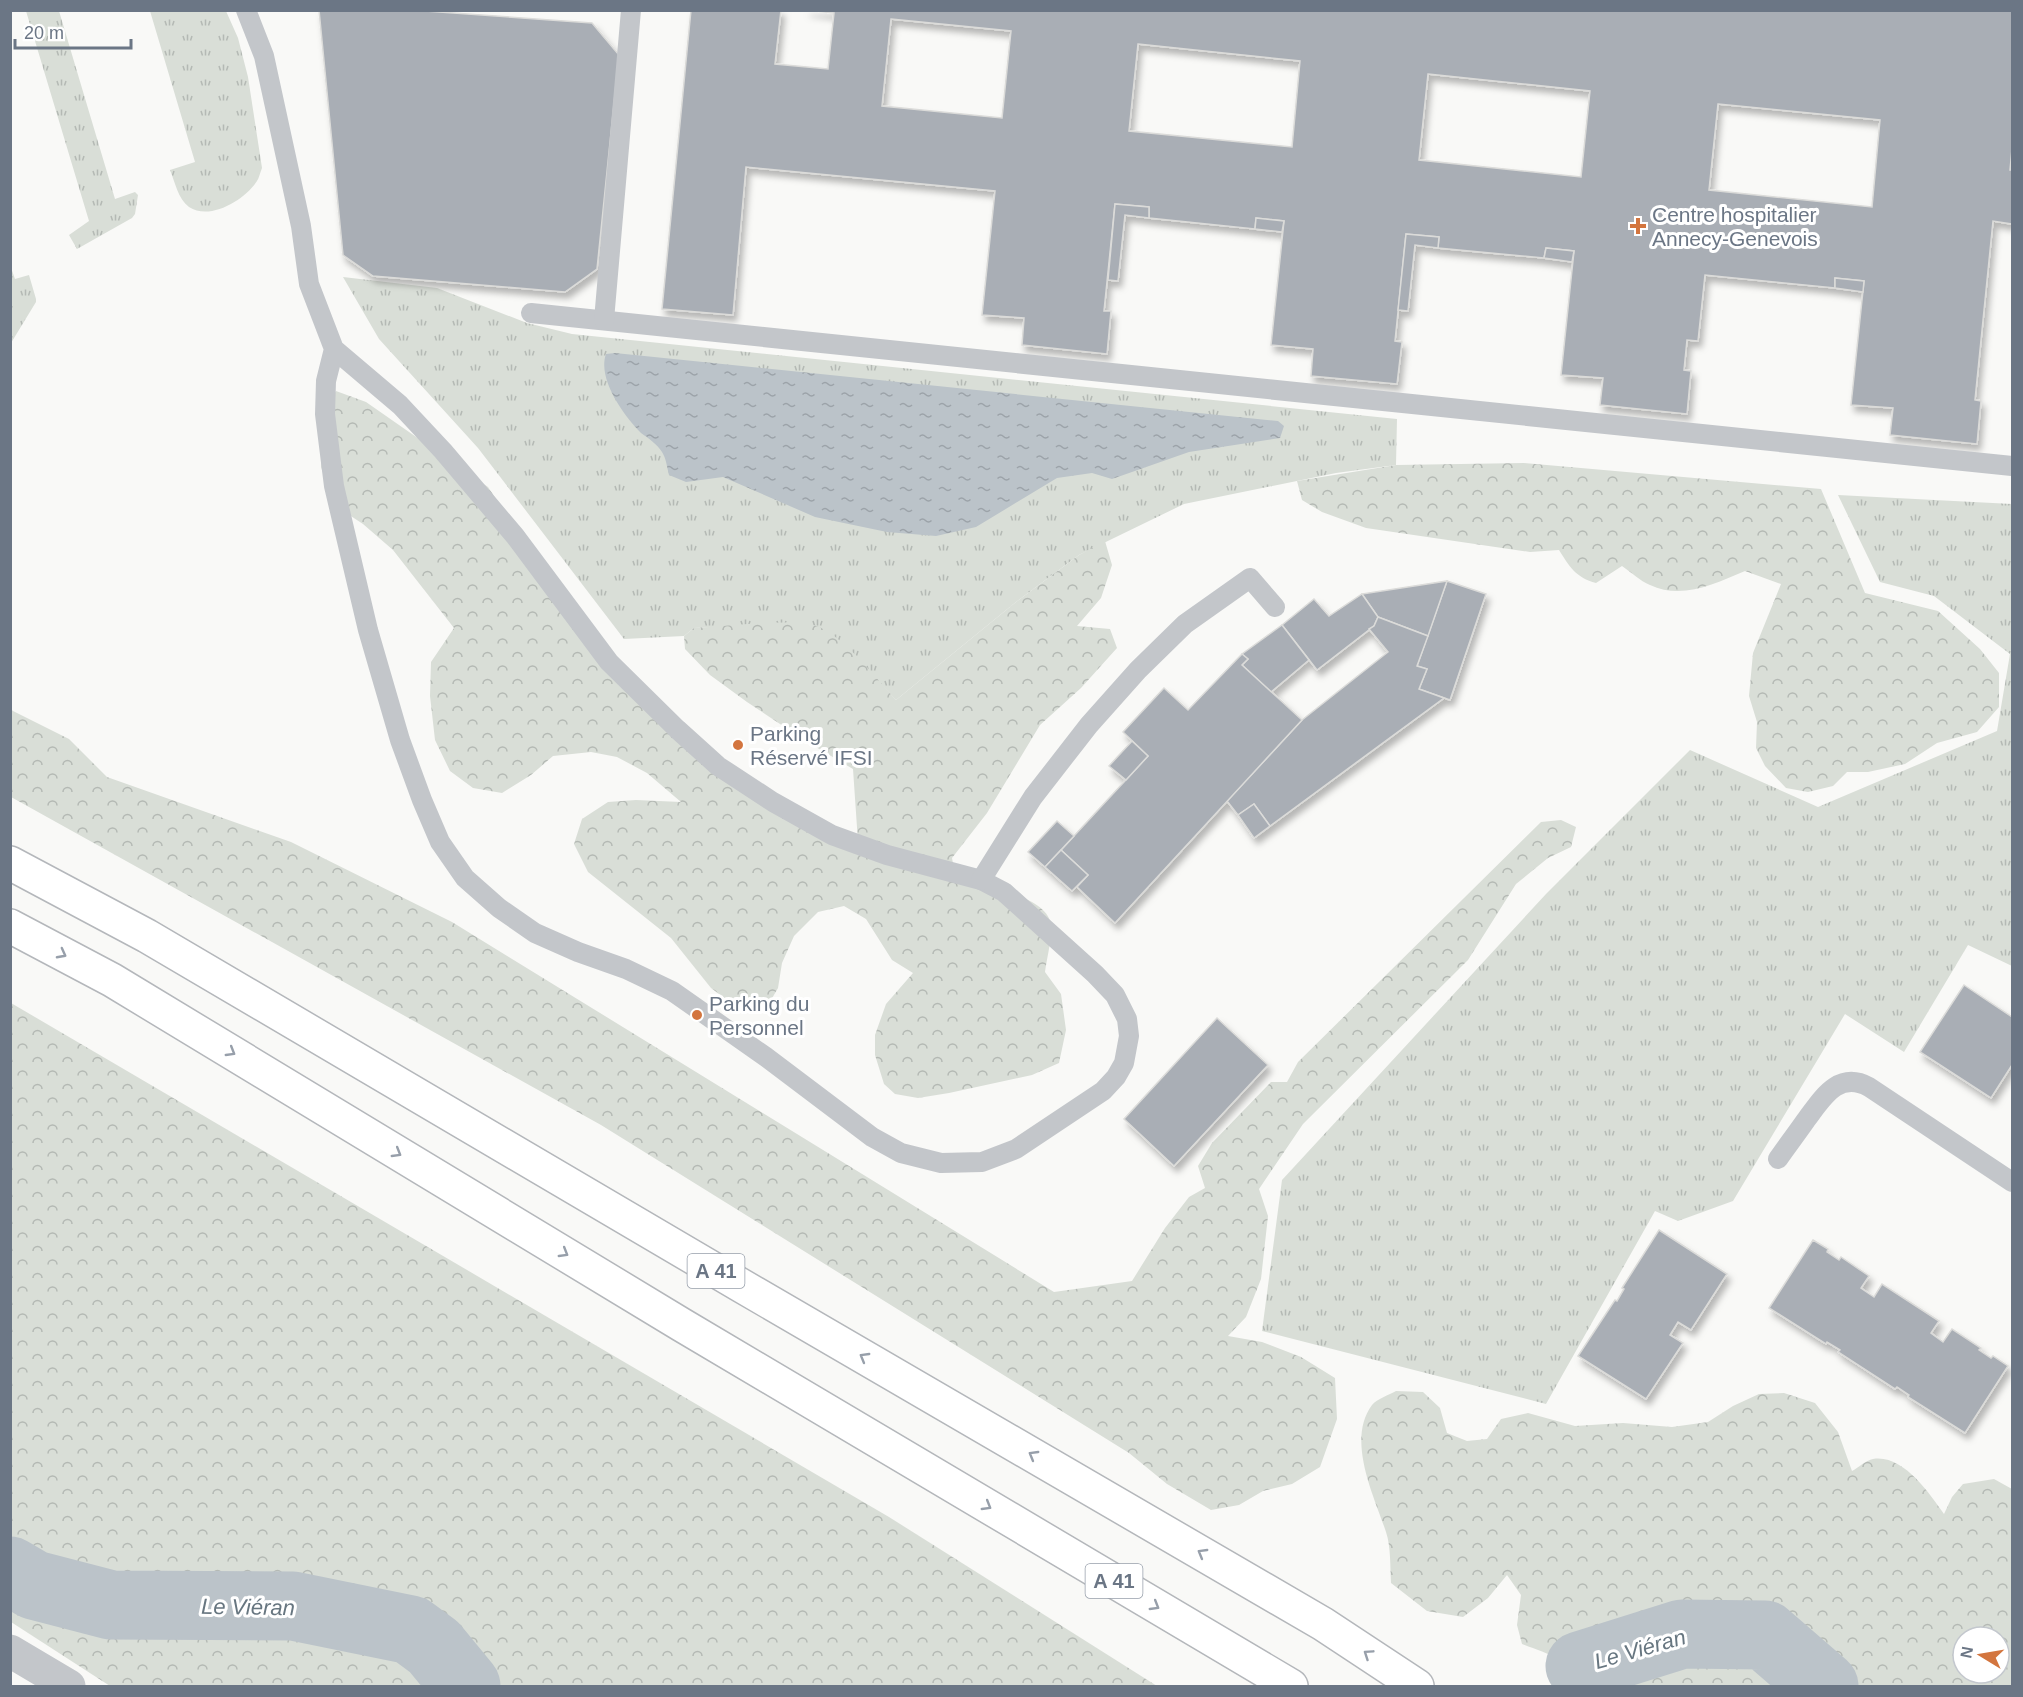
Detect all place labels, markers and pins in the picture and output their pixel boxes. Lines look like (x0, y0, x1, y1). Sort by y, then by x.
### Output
place label: Centre hospitalier Annecy-Genevois (1652, 203, 1818, 250)
marker: Centre hospitalier Annecy-Genevois (1629, 217, 1647, 235)
place label: Parking Réservé IFSI (750, 722, 873, 769)
marker: Parking Réservé IFSI (731, 738, 745, 752)
place label: Parking du Personnel (709, 992, 809, 1039)
marker: Parking du Personnel (690, 1008, 704, 1022)

